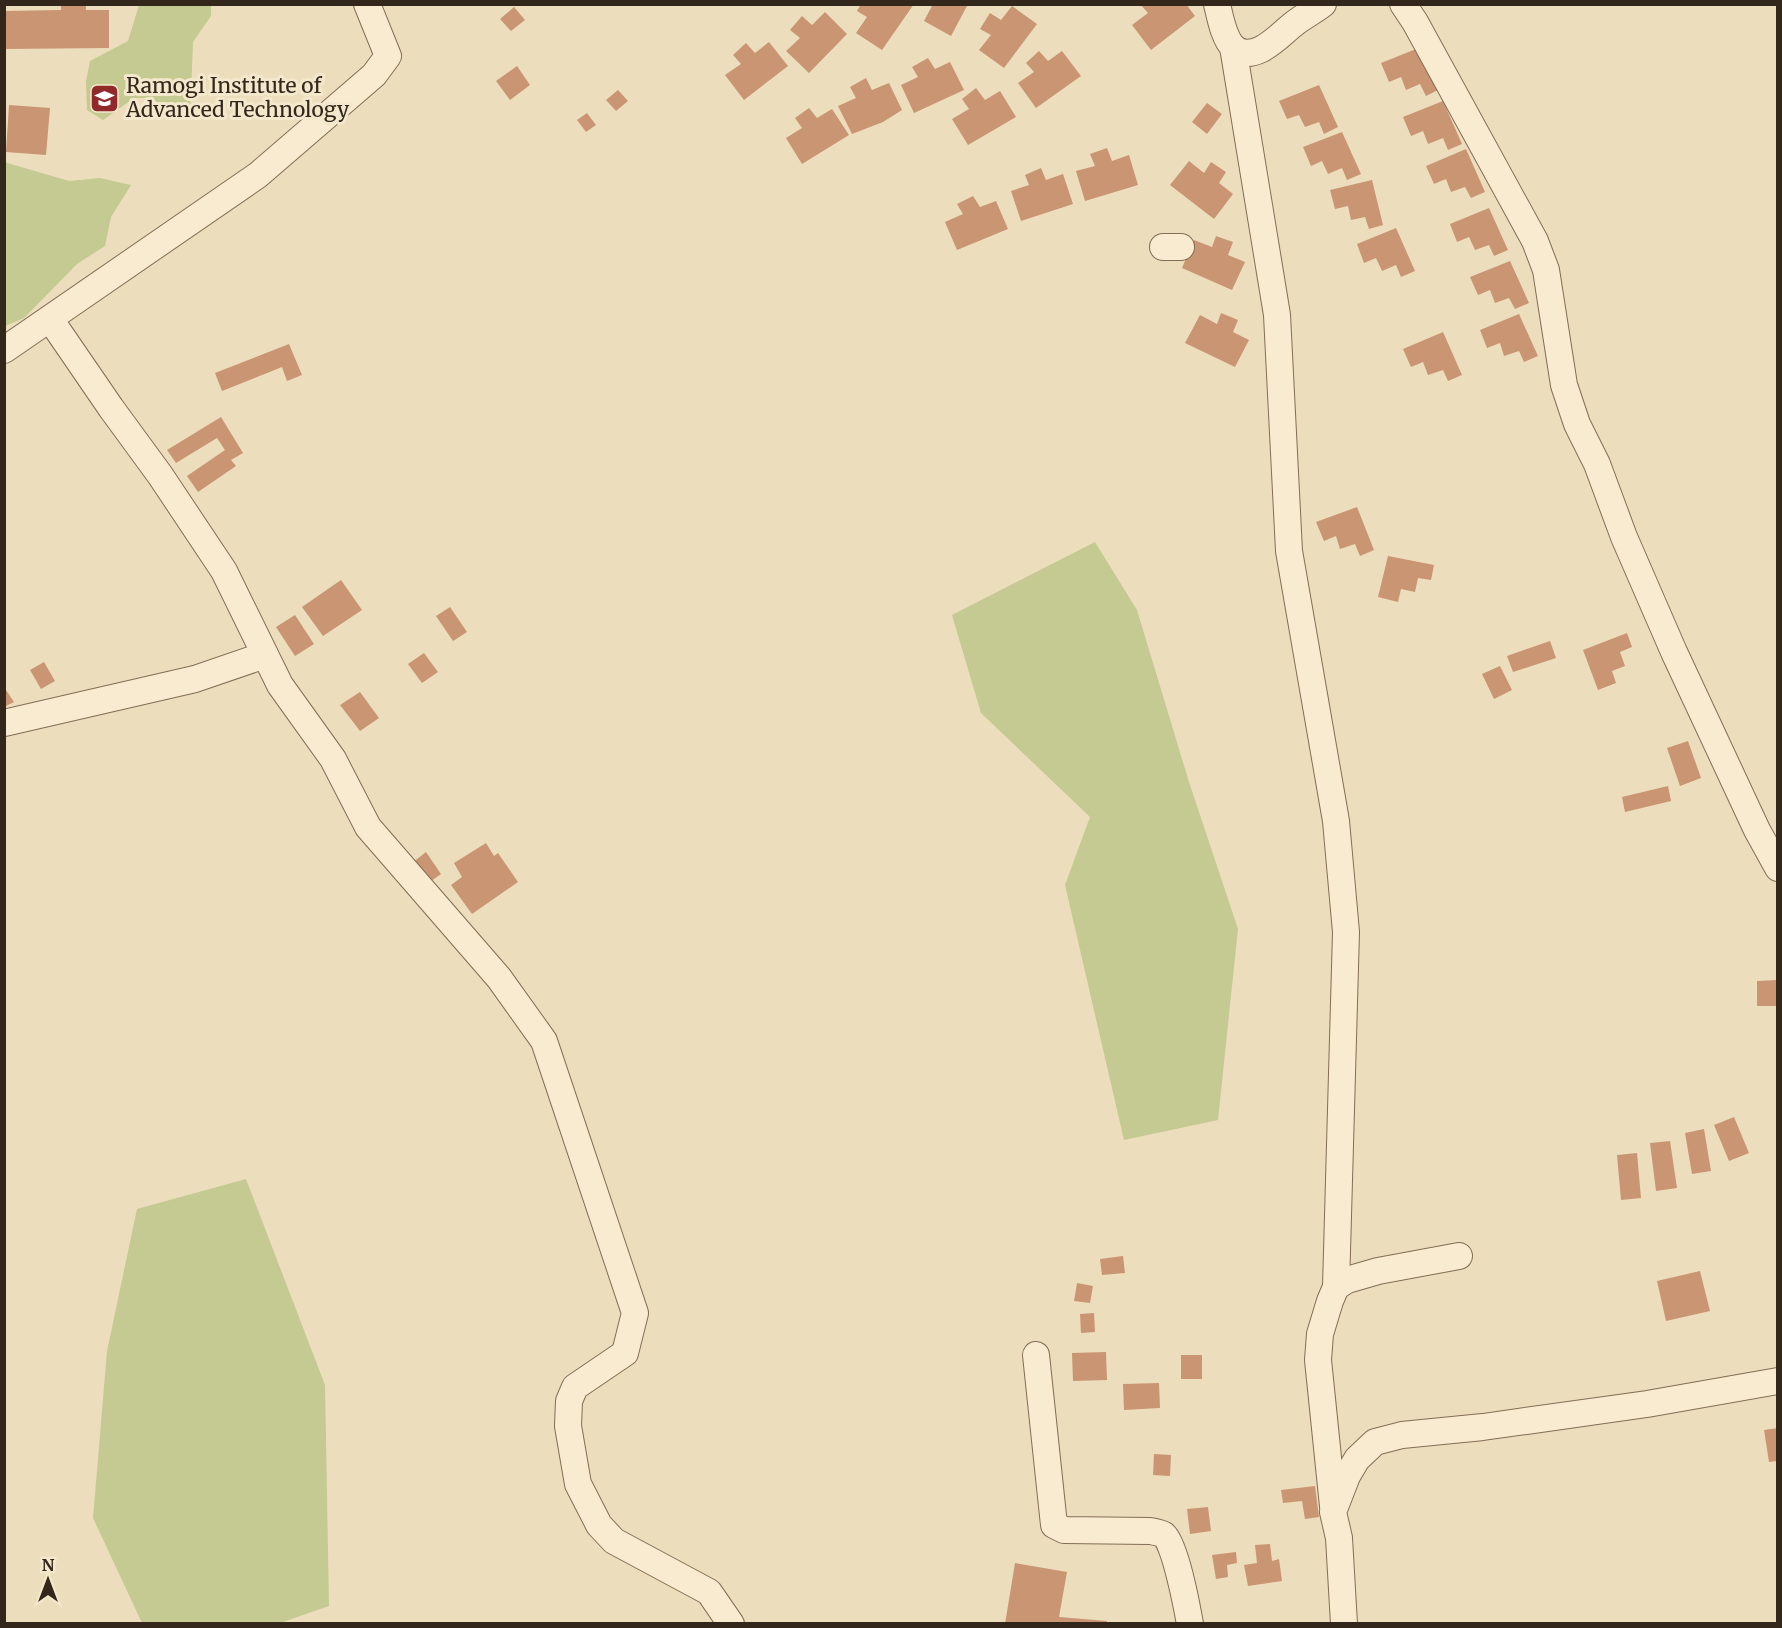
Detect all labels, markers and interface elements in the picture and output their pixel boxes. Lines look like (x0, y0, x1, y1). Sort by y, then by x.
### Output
place label: Ramogi Institute of Advanced Technology (125, 72, 350, 123)
school or university icon: Ramogi Institute of Advanced Technology (89, 82, 121, 114)
north arrow (18, 1550, 78, 1610)
text: N (42, 1555, 55, 1575)

